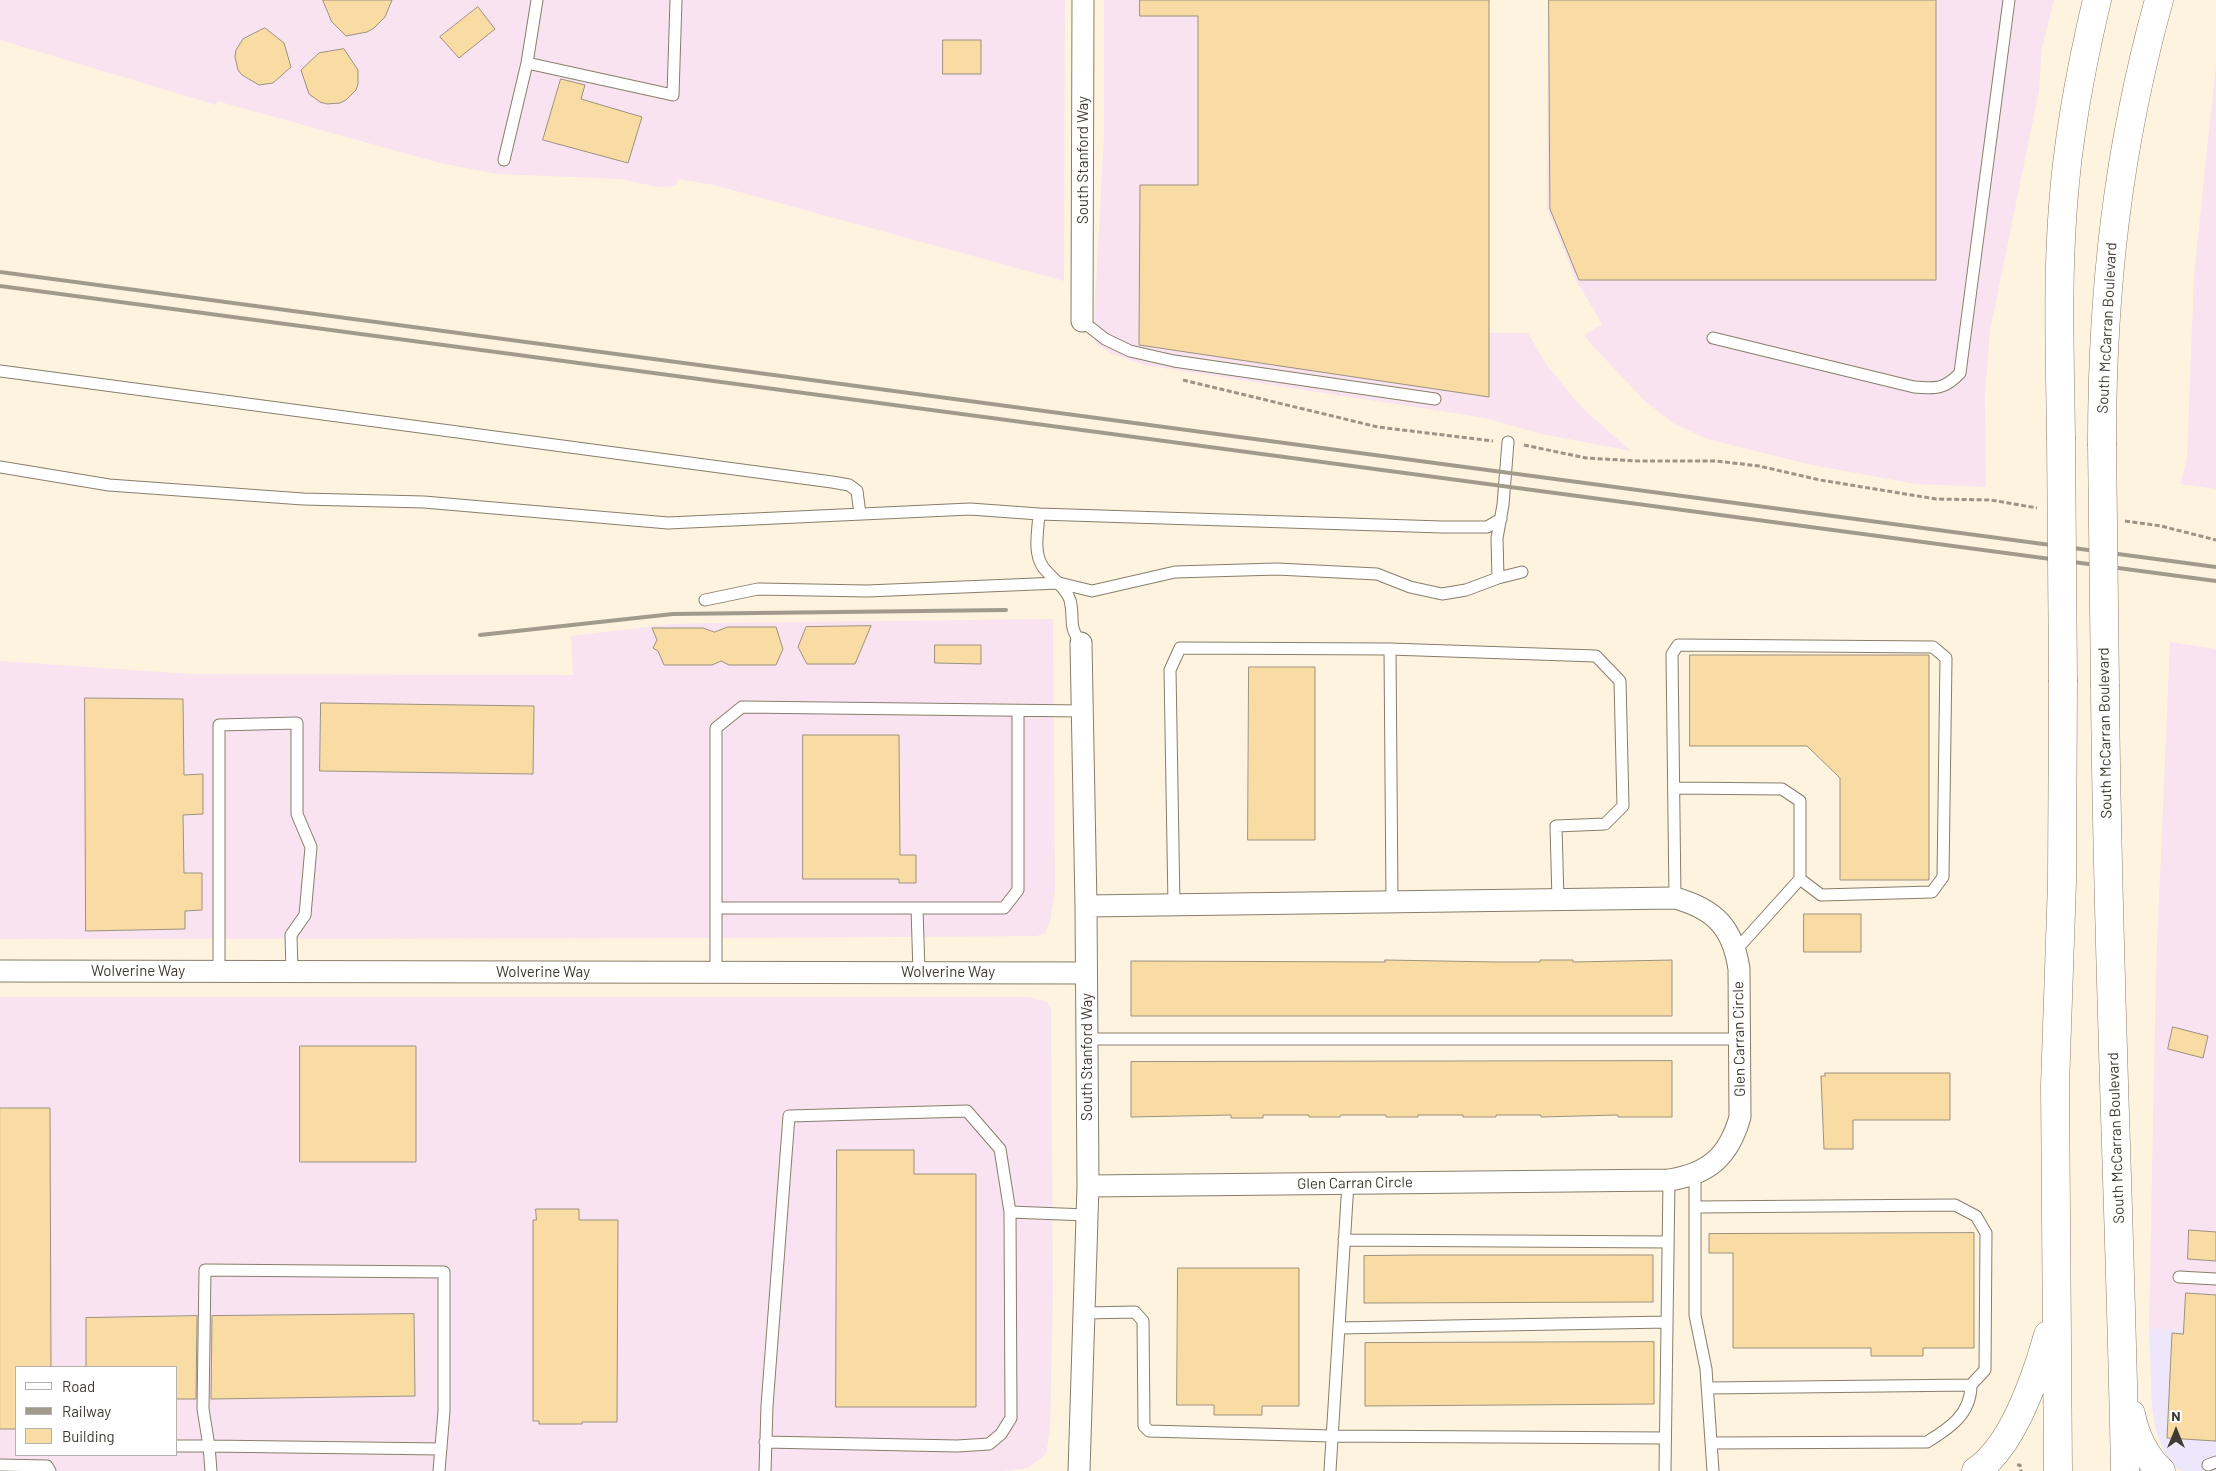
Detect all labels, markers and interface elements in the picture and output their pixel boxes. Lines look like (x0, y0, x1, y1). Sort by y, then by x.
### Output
street label: South Stanford Way (1074, 96, 1092, 224)
street label: South McCarran Boulevard (2094, 242, 2120, 414)
street label: South McCarran Boulevard (2095, 647, 2115, 819)
street label: Wolverine Way (91, 962, 185, 980)
street label: Wolverine Way (496, 963, 590, 981)
street label: Wolverine Way (901, 963, 995, 981)
street label: Glen Carran Circle (1729, 981, 1749, 1097)
street label: South Stanford Way (1078, 993, 1096, 1121)
street label: South McCarran Boulevard (2104, 1052, 2128, 1224)
street label: Glen Carran Circle (1297, 1173, 1413, 1193)
legend (15, 1366, 178, 1456)
text: Road (62, 1377, 95, 1395)
text: Railway (62, 1402, 111, 1420)
north arrow (2151, 1406, 2201, 1456)
text: N (2171, 1407, 2181, 1424)
text: Building (62, 1427, 115, 1445)

